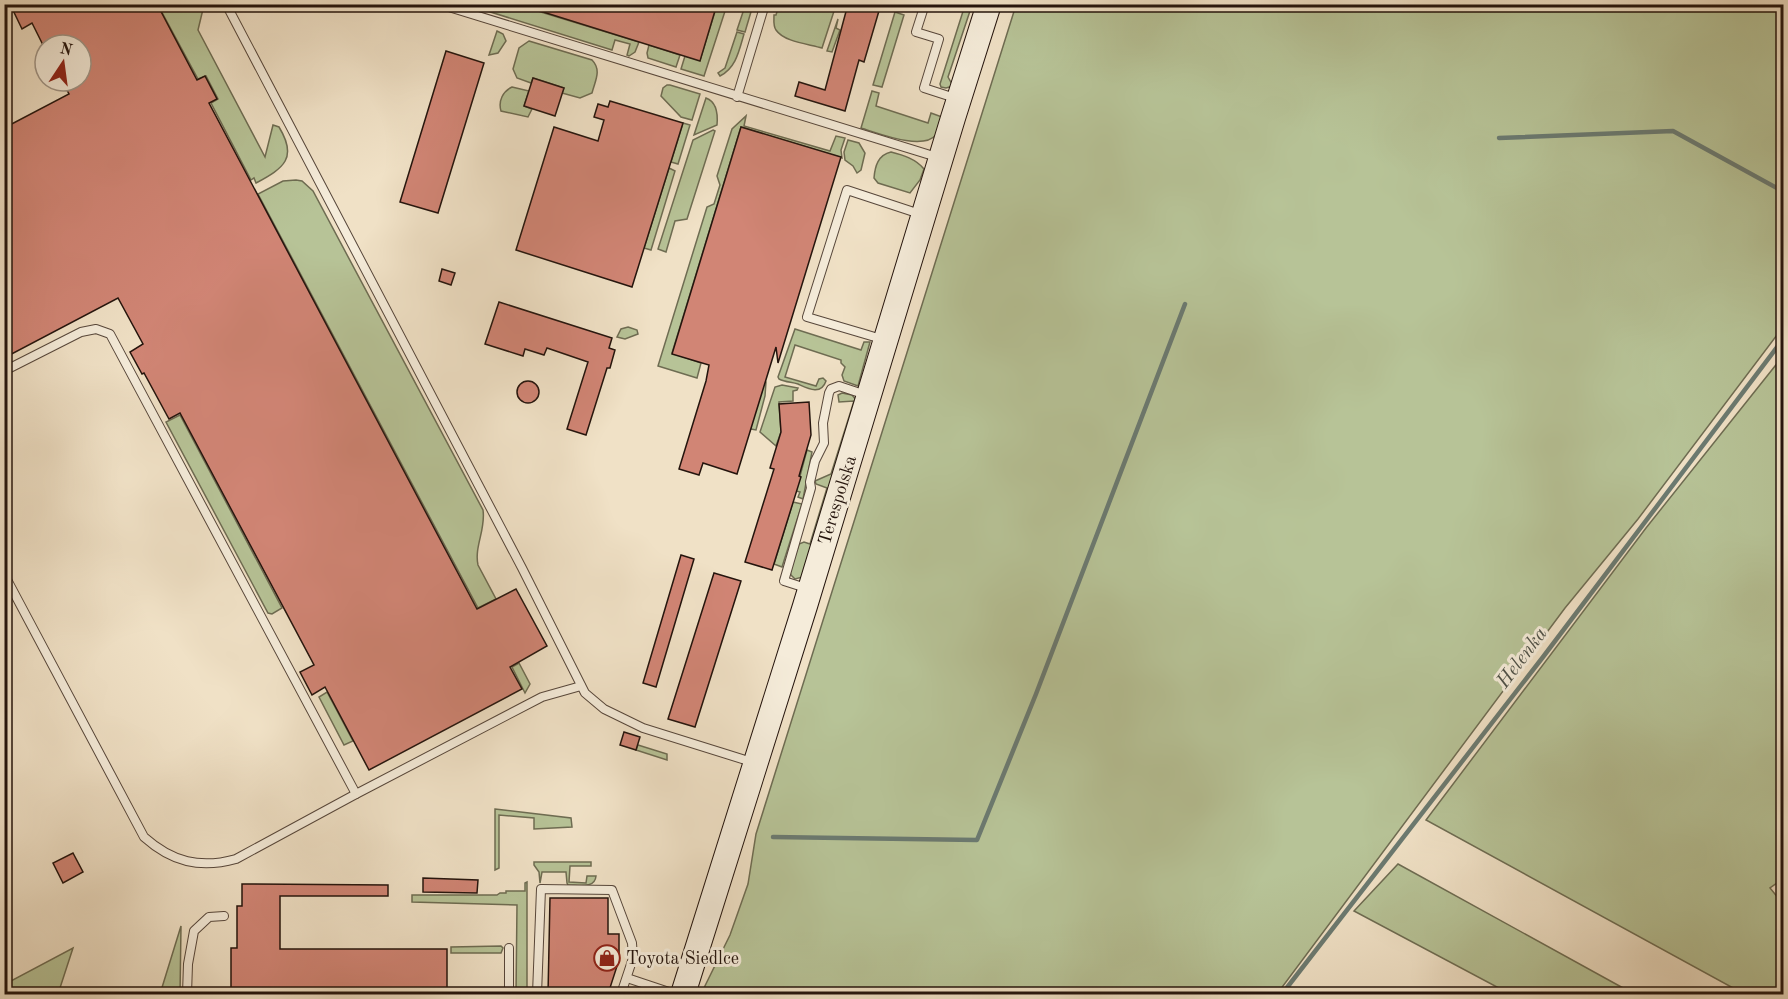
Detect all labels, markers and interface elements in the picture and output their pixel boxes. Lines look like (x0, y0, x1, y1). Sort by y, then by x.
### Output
north arrow (33, 33, 93, 93)
text: N (58, 41, 74, 60)
street label: Terespolska (816, 453, 860, 547)
water label: Helenka (1493, 624, 1552, 693)
shop icon: Toyota Siedlce (592, 943, 622, 973)
place label: Toyota Siedlce (626, 950, 739, 968)

